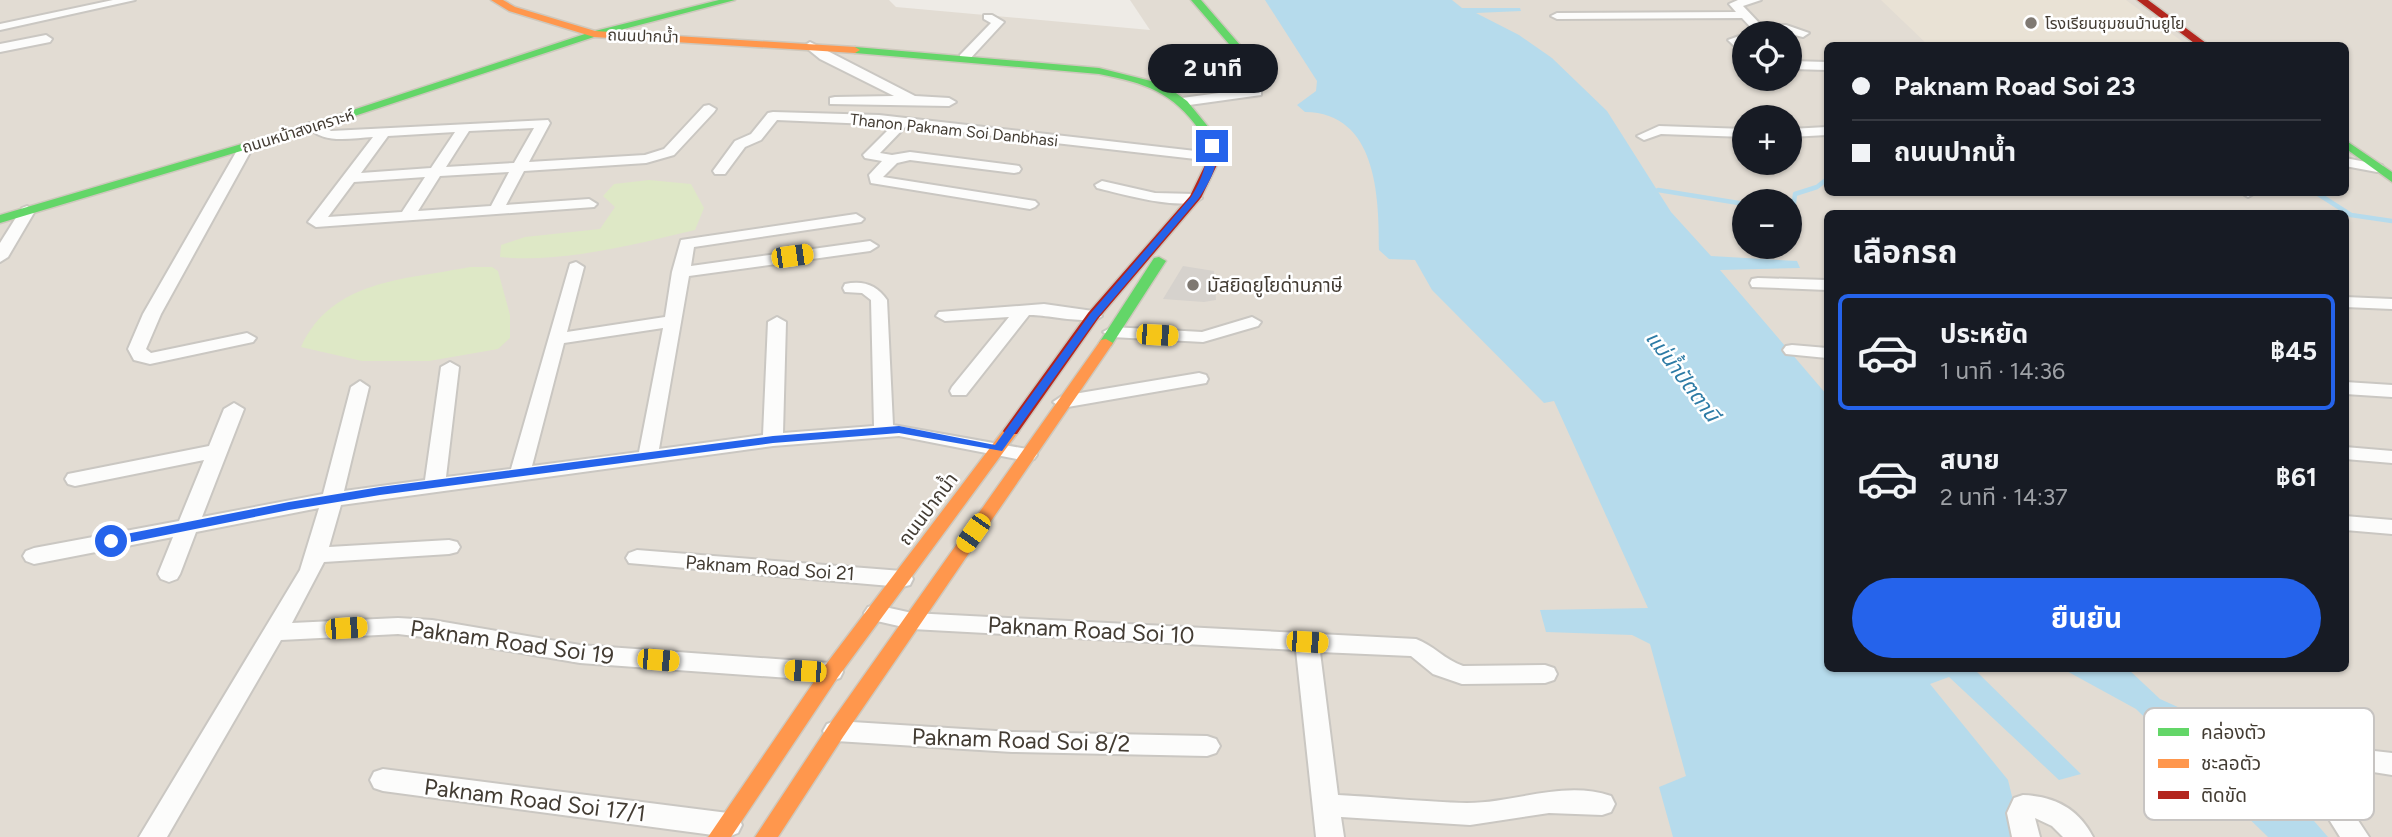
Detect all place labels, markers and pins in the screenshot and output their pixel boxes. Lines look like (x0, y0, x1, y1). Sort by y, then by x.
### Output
place label: โรงเรียนชุมชนบ้านยูโย (2045, 14, 2185, 33)
marker: โรงเรียนชุมชนบ้านยูโย (2023, 15, 2039, 31)
place label: มัสยิดยูโยด่านภาษี (1207, 274, 1343, 298)
marker: มัสยิดยูโยด่านภาษี (1185, 277, 1201, 293)

